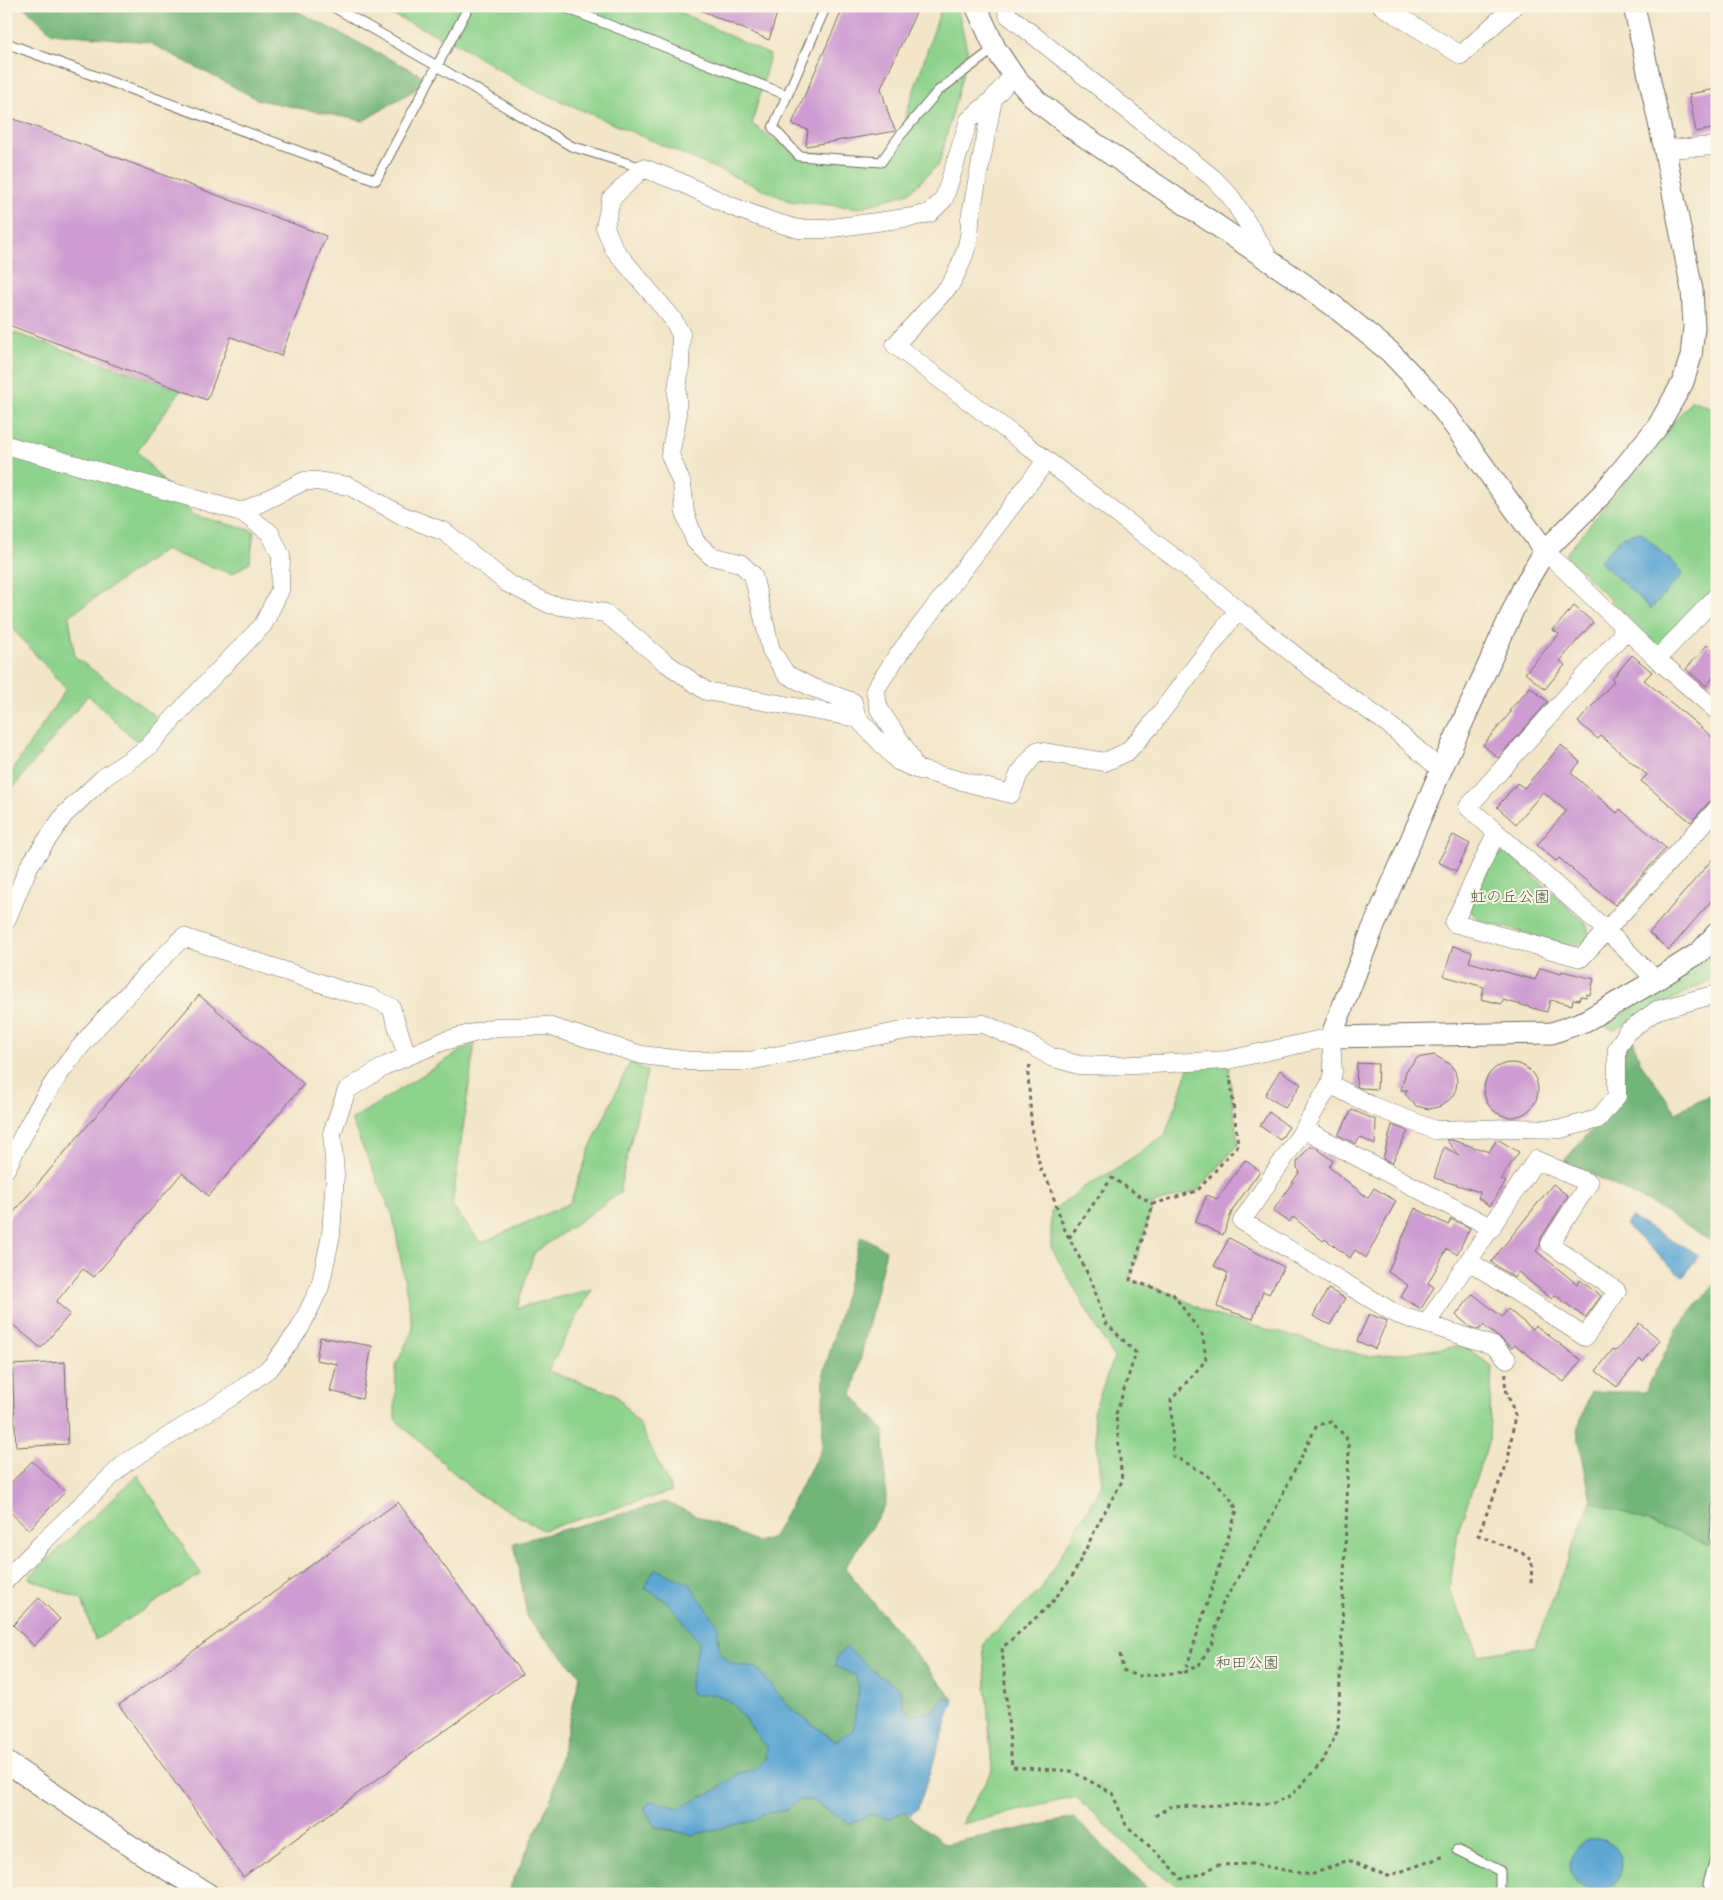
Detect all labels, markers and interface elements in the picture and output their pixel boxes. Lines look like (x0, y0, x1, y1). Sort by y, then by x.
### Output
park label: 虹の丘公園 (1470, 882, 1550, 911)
park label: 和田公園 (1215, 1648, 1279, 1677)

